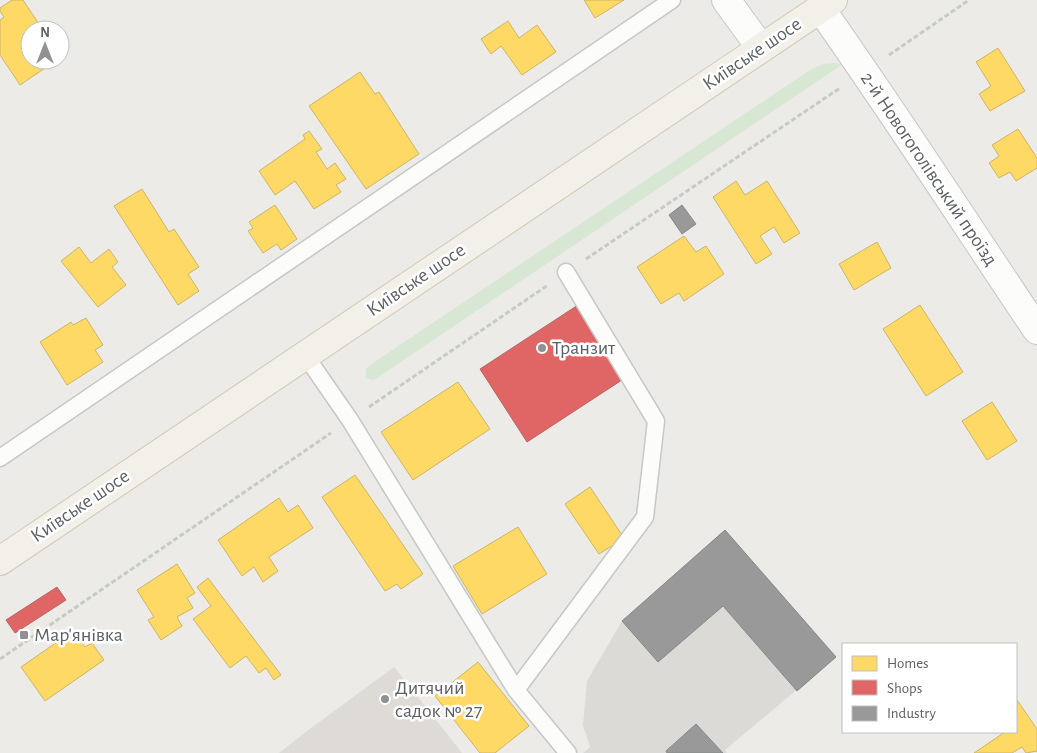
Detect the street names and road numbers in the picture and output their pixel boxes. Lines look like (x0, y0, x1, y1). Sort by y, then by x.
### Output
street label: Київське шосе (699, 14, 805, 94)
street label: 2-й Новогоголівський проїзд (857, 69, 1001, 269)
street label: Київське шосе (363, 240, 469, 320)
street label: Київське шосе (27, 466, 133, 546)

